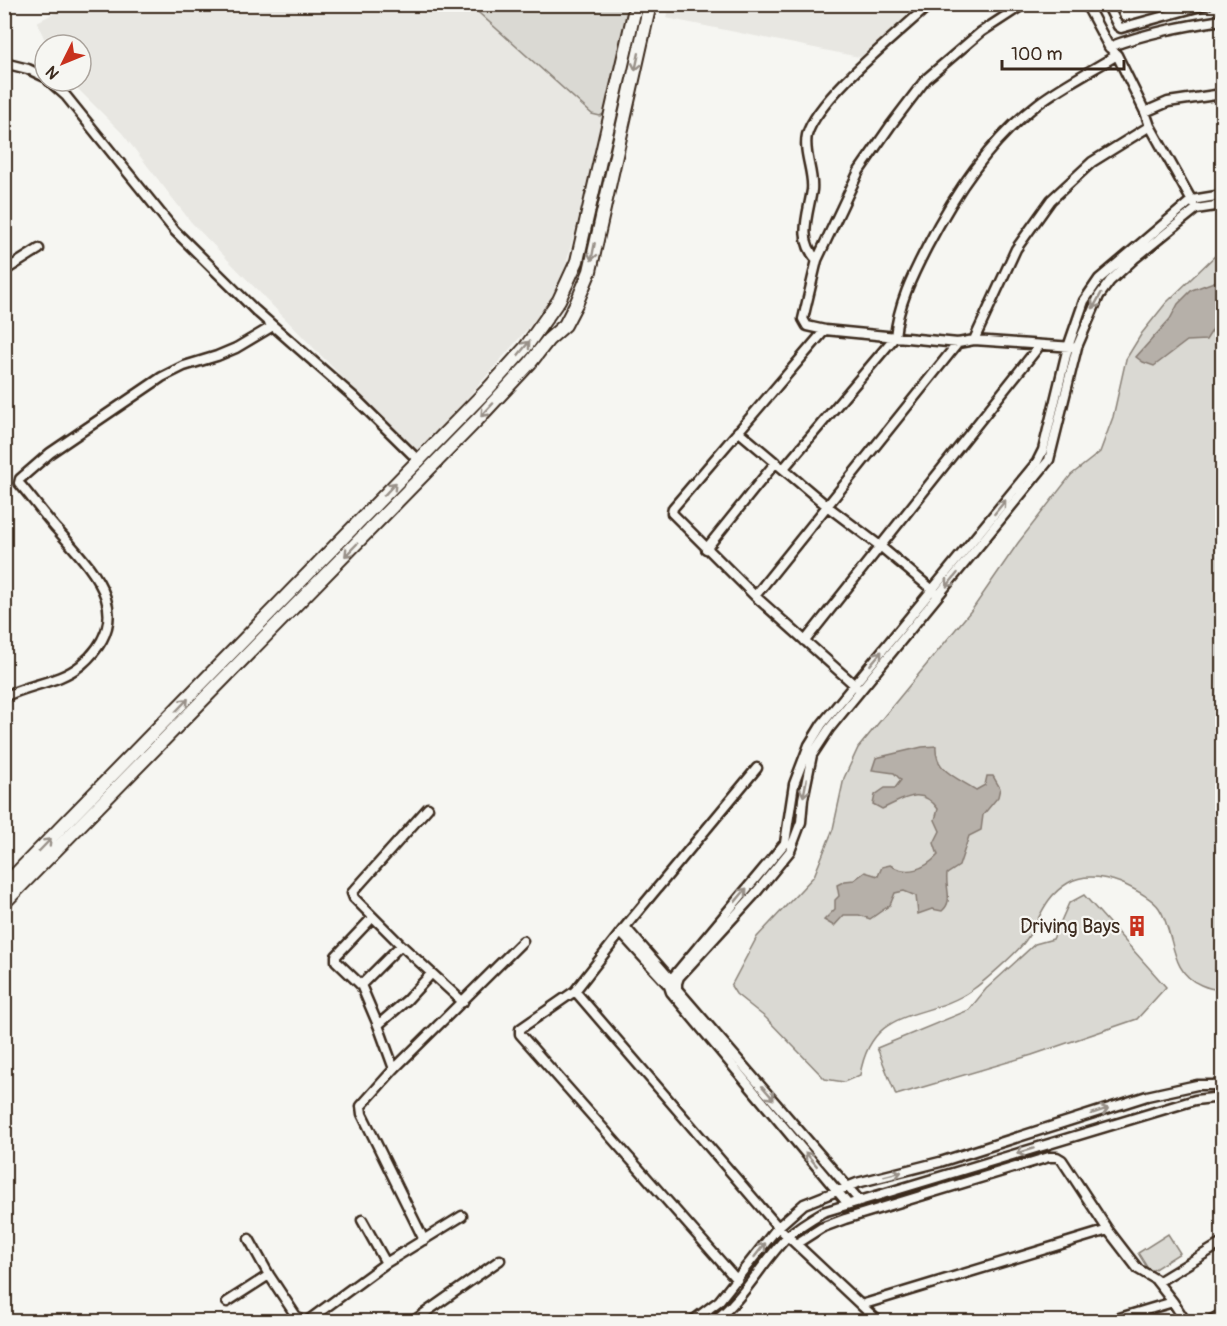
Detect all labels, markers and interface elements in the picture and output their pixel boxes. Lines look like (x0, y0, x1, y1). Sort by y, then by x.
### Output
north arrow (33, 33, 93, 93)
scale bar (1002, 33, 1124, 71)
text: 100 m (1011, 43, 1063, 66)
one-way arrow (631, 52, 643, 71)
text: N (42, 62, 64, 83)
one-way arrow (588, 241, 599, 261)
one-way arrow (1091, 292, 1103, 309)
one-way arrow (518, 340, 531, 356)
one-way arrow (480, 402, 494, 417)
one-way arrow (383, 482, 397, 497)
one-way arrow (993, 500, 1007, 515)
one-way arrow (344, 542, 358, 557)
one-way arrow (946, 572, 959, 588)
one-way arrow (869, 650, 882, 666)
one-way arrow (175, 698, 189, 713)
one-way arrow (799, 778, 810, 797)
one-way arrow (38, 837, 53, 852)
one-way arrow (735, 887, 748, 903)
place label: Driving Bays (1020, 914, 1120, 939)
building icon: Driving Bays (1125, 914, 1149, 938)
one-way arrow (761, 1085, 774, 1101)
one-way arrow (1090, 1105, 1109, 1116)
one-way arrow (1016, 1146, 1035, 1157)
one-way arrow (804, 1151, 817, 1167)
one-way arrow (883, 1167, 902, 1179)
one-way arrow (754, 1243, 767, 1259)

